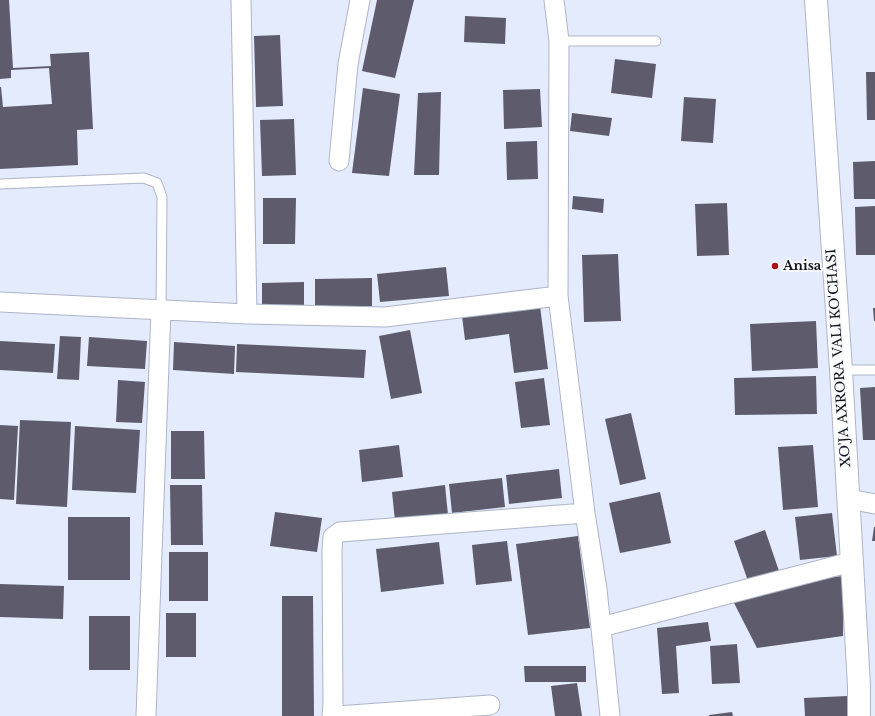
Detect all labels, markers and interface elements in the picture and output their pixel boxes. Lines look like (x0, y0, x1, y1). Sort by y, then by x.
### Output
street label: XO'JA AXRORA VALI KO'CHASI (824, 248, 854, 468)
place label: Anisa (783, 258, 821, 274)
marker: Anisa (770, 261, 780, 271)

